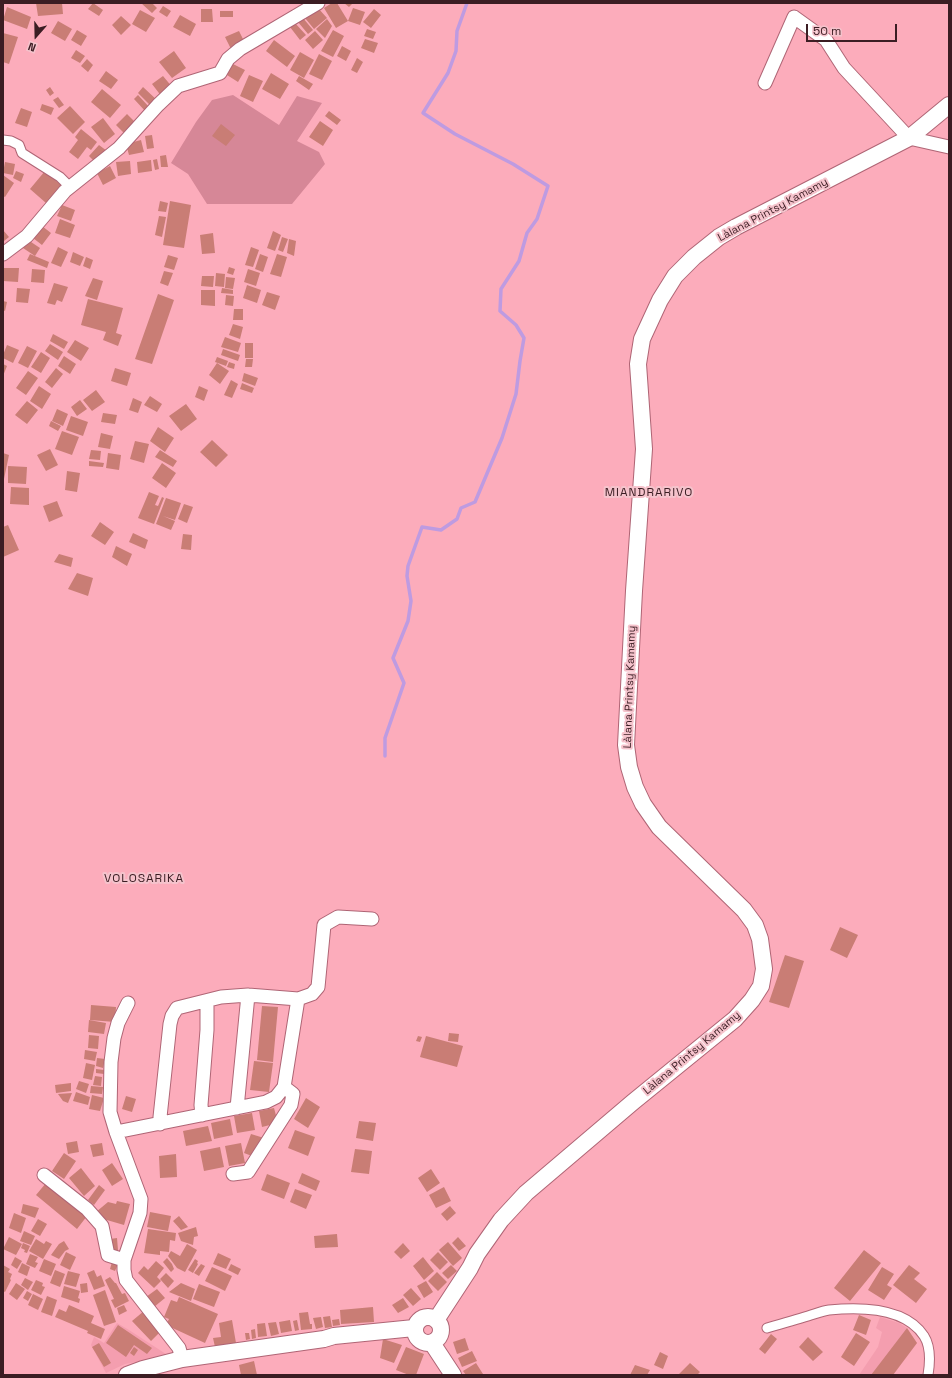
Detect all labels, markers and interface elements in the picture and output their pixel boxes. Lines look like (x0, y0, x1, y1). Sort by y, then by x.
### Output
north arrow (16, 16, 56, 56)
scale bar (808, 16, 899, 42)
text: 50 m (813, 23, 841, 39)
text: N (26, 39, 38, 55)
street label: Làlana Printsy Kamamy (716, 175, 830, 245)
district label: MIANDRARIVO (605, 486, 693, 500)
street label: Làlana Printsy Kamamy (621, 625, 639, 749)
district label: VOLOSARIKA (104, 872, 184, 886)
street label: Làlana Printsy Kamamy (641, 1009, 743, 1097)

